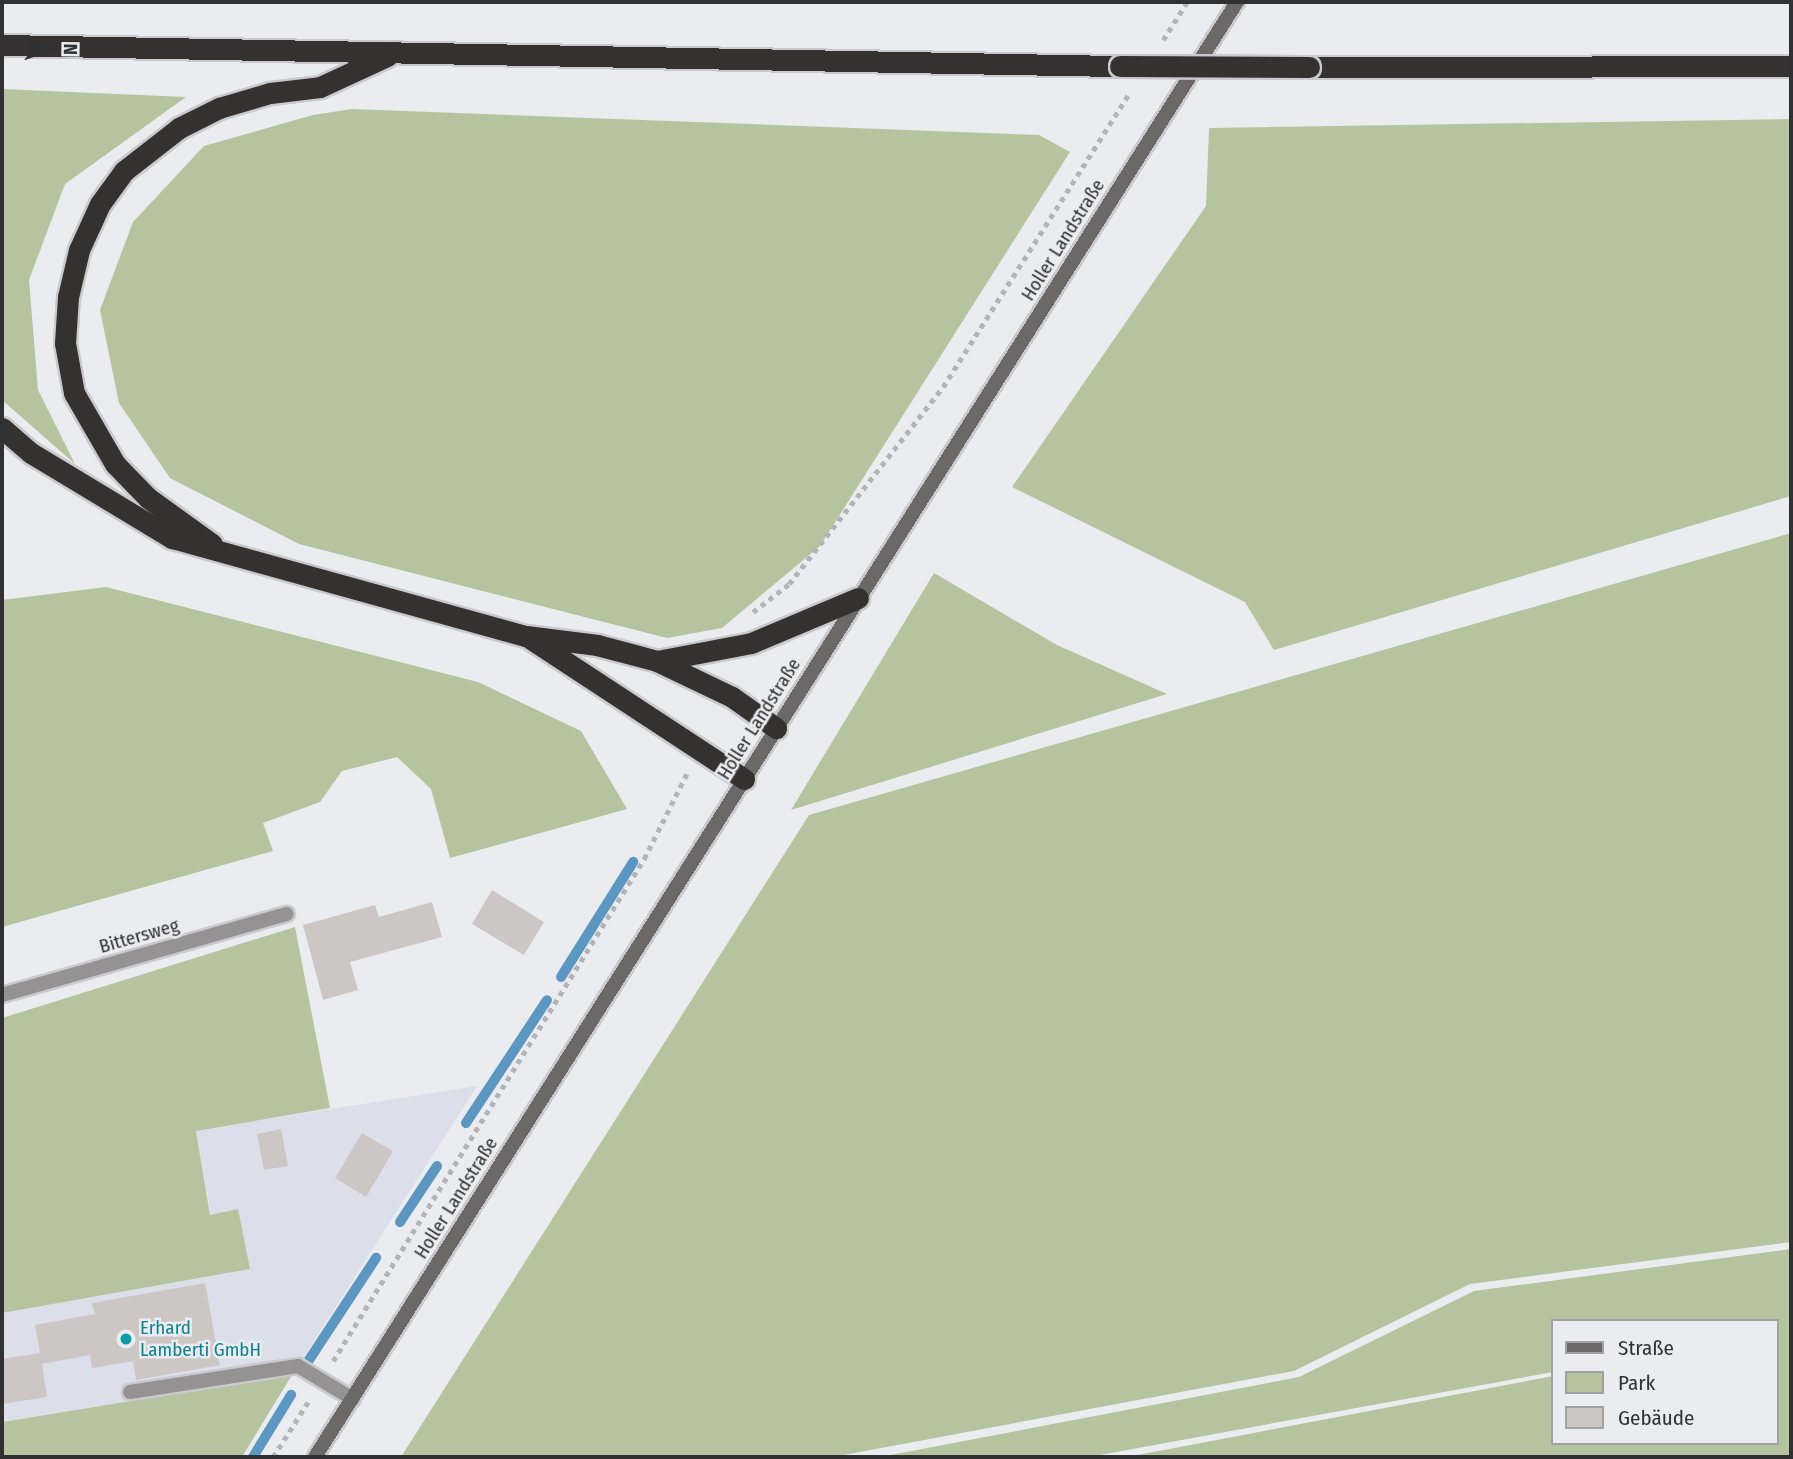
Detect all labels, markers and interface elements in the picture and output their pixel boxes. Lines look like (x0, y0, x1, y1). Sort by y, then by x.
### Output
north arrow (14, 14, 84, 84)
text: N (59, 43, 82, 55)
street label: Holler Landstraße (1017, 175, 1109, 305)
street label: Holler Landstraße (713, 654, 805, 784)
street label: Bittersweg (97, 914, 181, 958)
street label: Holler Landstraße (410, 1133, 502, 1263)
place label: Erhard Lamberti GmbH (140, 1317, 261, 1361)
legend (1552, 1319, 1779, 1445)
marker: Erhard Lamberti GmbH (118, 1331, 134, 1347)
text: Straße (1618, 1335, 1674, 1361)
text: Park (1618, 1370, 1655, 1396)
text: Gebäude (1618, 1405, 1694, 1431)

